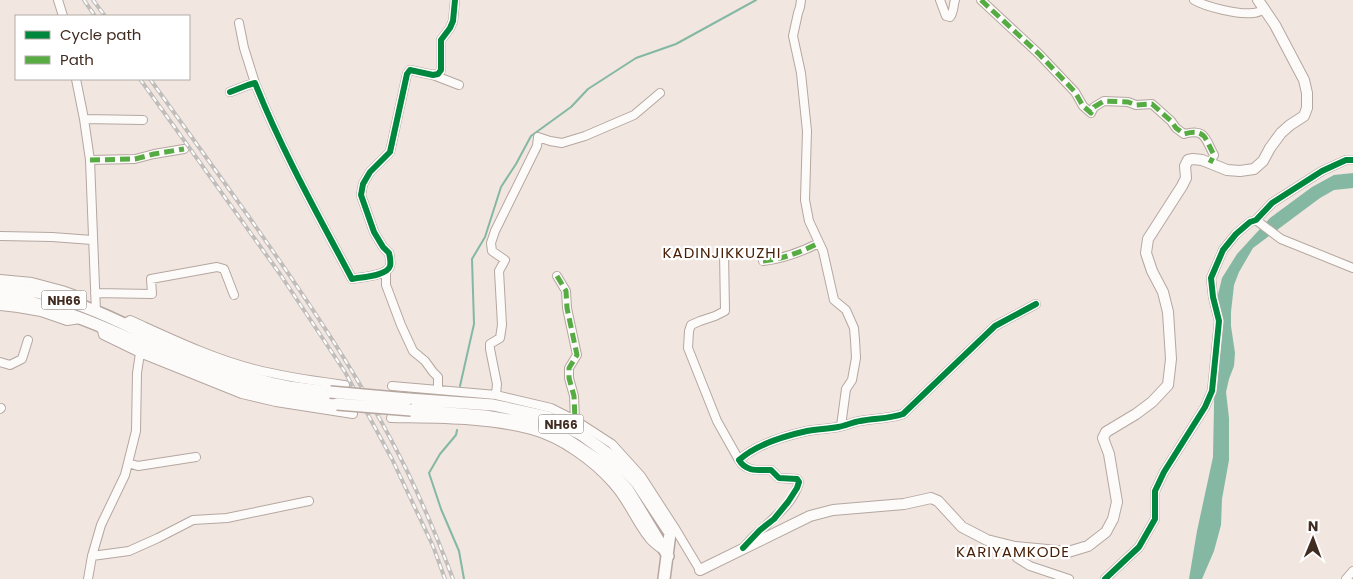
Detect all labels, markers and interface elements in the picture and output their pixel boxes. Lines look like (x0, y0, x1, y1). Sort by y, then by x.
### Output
legend (15, 15, 190, 80)
text: Cycle path (60, 24, 141, 45)
text: Path (60, 49, 94, 70)
district label: KADINJIKKUZHI (663, 242, 781, 263)
road number: NH66 (42, 290, 86, 310)
road number: NH66 (538, 414, 584, 434)
north arrow (1288, 514, 1338, 564)
text: N (1308, 516, 1319, 536)
district label: KARIYAMKODE (956, 541, 1070, 562)

